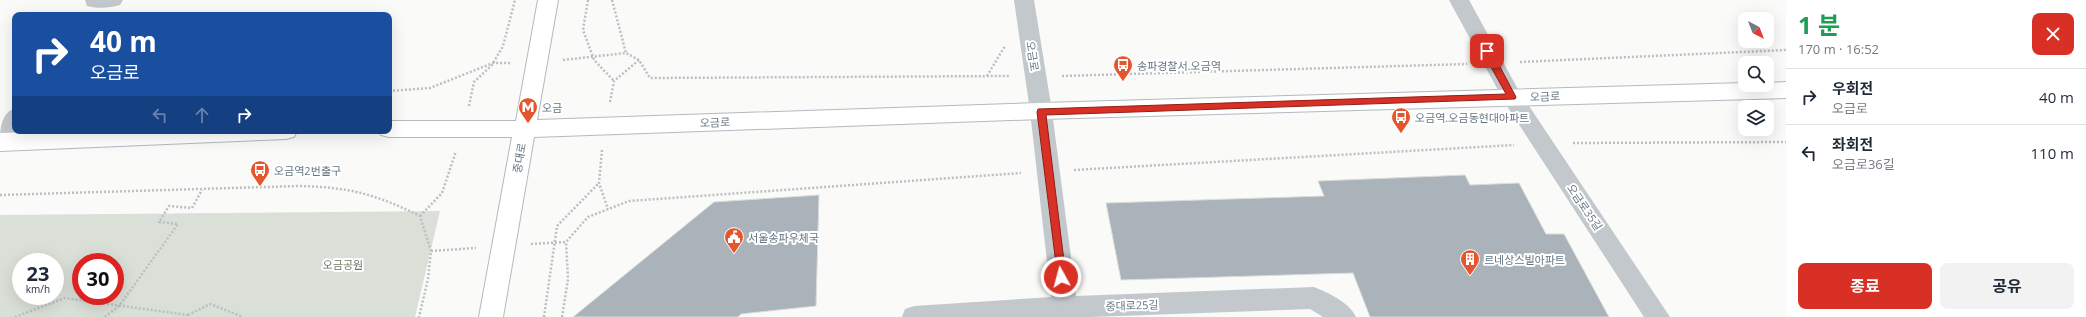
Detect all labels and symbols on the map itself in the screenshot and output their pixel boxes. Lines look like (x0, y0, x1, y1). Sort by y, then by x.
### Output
north arrow (1738, 12, 1774, 48)
pin (1470, 34, 1504, 68)
street label: 오금로 (1023, 40, 1043, 72)
bus stop icon: 송파경찰서.오금역 (1112, 54, 1134, 82)
place label: 송파경찰서.오금역 (1137, 58, 1221, 73)
street label: 오금로 (1530, 88, 1560, 104)
metro station icon: 오금 (517, 96, 539, 124)
place label: 오금 (542, 100, 562, 115)
bus stop icon: 오금역.오금동현대아파트 (1390, 106, 1412, 134)
place label: 오금역.오금동현대아파트 (1415, 110, 1529, 125)
street label: 오금로 (700, 114, 730, 130)
street label: 중대로 (509, 142, 529, 174)
bus stop icon: 오금역2번출구 (249, 159, 271, 187)
place label: 오금역2번출구 (274, 163, 341, 178)
street label: 오금로35길 (1564, 181, 1606, 233)
public building icon: 서울송파우체국 (723, 226, 745, 254)
place label: 서울송파우체국 (748, 230, 819, 245)
building icon: 르네상스빌아파트 (1459, 248, 1481, 276)
place label: 르네상스빌아파트 (1484, 252, 1565, 267)
speed limit sign: 30 (72, 253, 124, 305)
position arrow (1040, 256, 1082, 298)
park label: 오금공원 (323, 257, 363, 272)
street label: 중대로25길 (1105, 297, 1159, 313)

